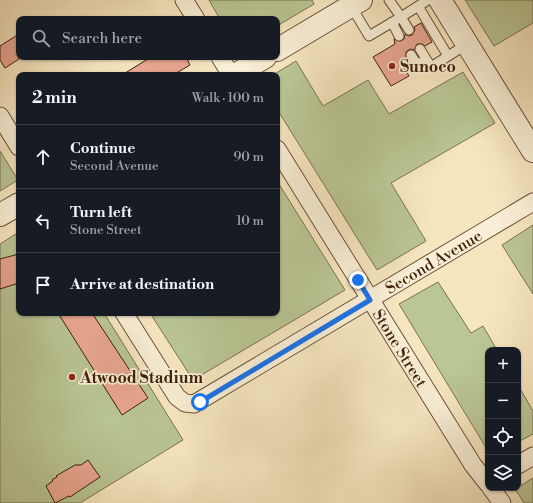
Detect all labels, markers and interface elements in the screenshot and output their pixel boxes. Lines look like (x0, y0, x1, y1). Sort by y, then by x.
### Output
search box (16, 16, 280, 60)
icon: search (30, 27, 52, 49)
text: Search here (62, 29, 142, 48)
place label: Sunoco (400, 57, 456, 77)
marker: Sunoco (387, 61, 397, 71)
text: 2 min (32, 87, 77, 109)
text: Walk · 100 m (192, 90, 264, 106)
text: Continue (70, 139, 135, 158)
icon: ahead (32, 146, 54, 168)
text: 90 m (233, 149, 264, 165)
text: Second Avenue (70, 158, 159, 174)
text: Turn left (70, 203, 132, 222)
icon: left (32, 210, 54, 232)
text: 10 m (236, 213, 264, 229)
text: Stone Street (70, 222, 142, 238)
street label: Second Avenue (382, 226, 486, 299)
route end (349, 271, 367, 289)
icon: arrive (32, 274, 54, 296)
text: Arrive at destination (70, 275, 214, 294)
street label: Stone Street (368, 306, 431, 391)
map controls (485, 347, 521, 491)
button: + (485, 347, 521, 383)
place label: Atwood Stadium (79, 368, 204, 388)
marker: Atwood Stadium (67, 372, 77, 382)
button: − (485, 383, 521, 419)
route start (191, 393, 209, 411)
button: locate (485, 419, 521, 455)
button: layers (485, 455, 521, 491)

